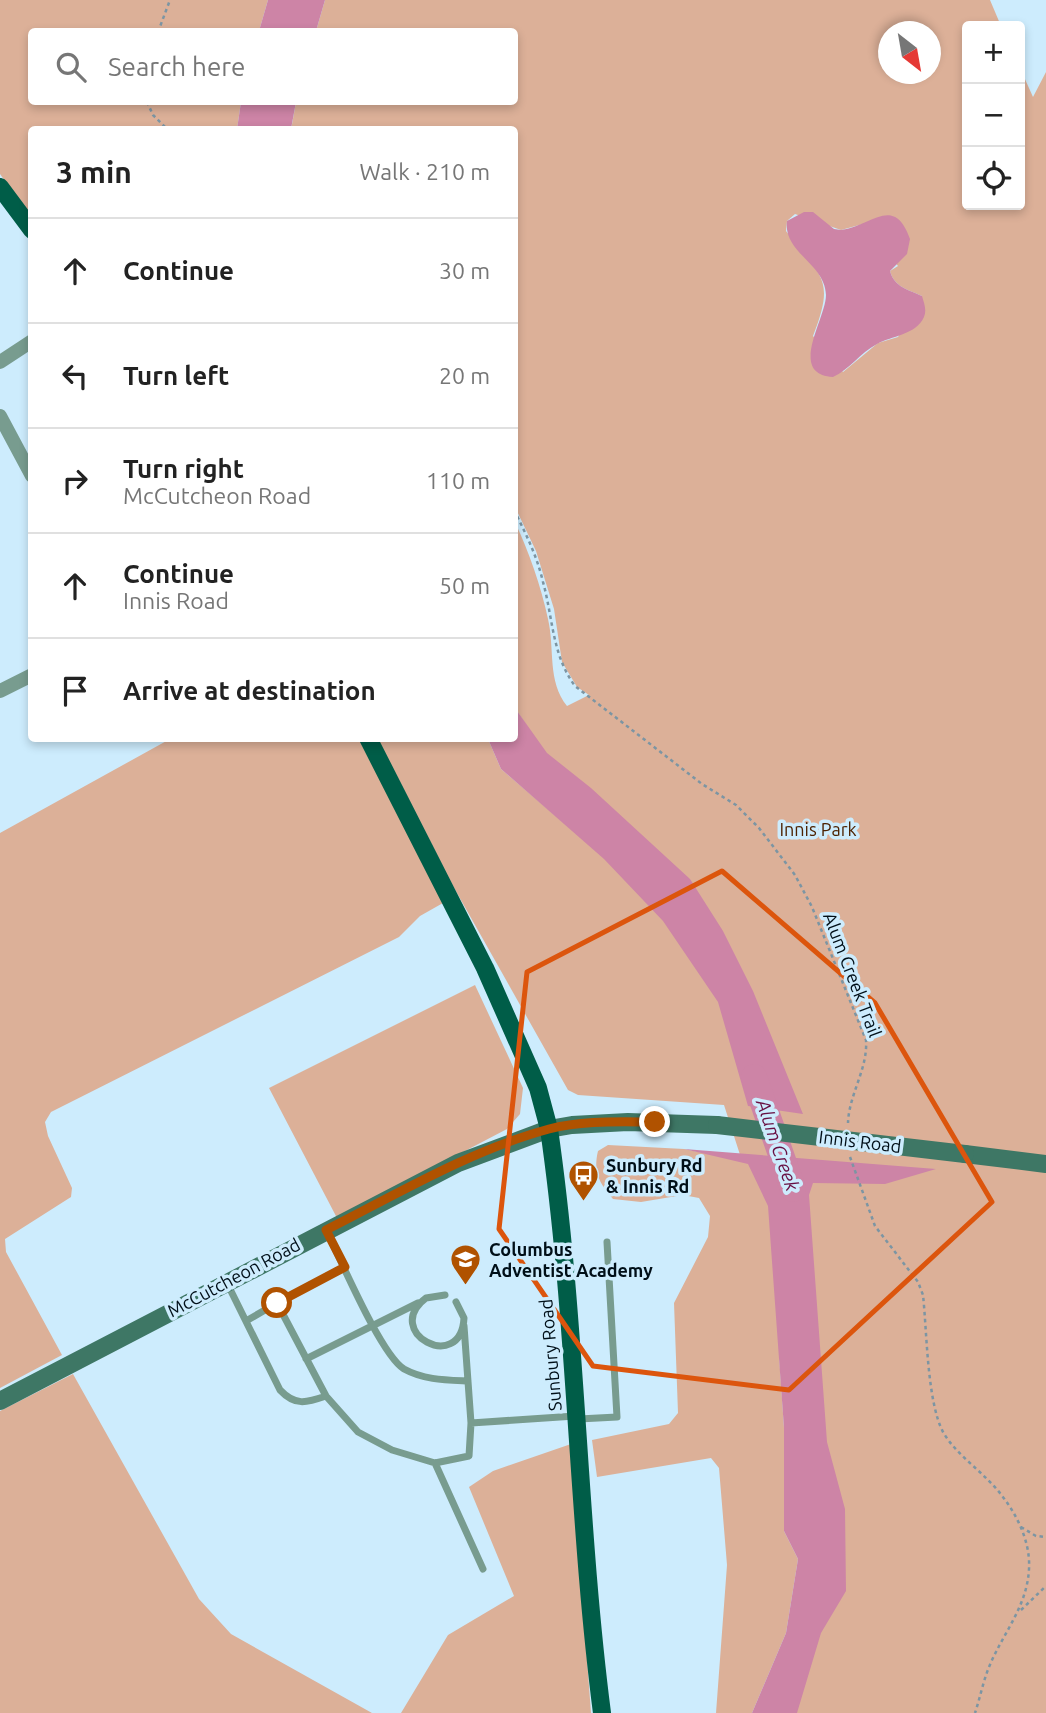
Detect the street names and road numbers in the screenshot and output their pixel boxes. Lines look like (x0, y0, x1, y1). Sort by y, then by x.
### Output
street label: Alum Creek Trail (820, 910, 886, 1040)
street label: Innis Road (818, 1126, 903, 1156)
street label: McCutcheon Road (164, 1234, 303, 1321)
street label: Sunbury Road (535, 1298, 565, 1412)

